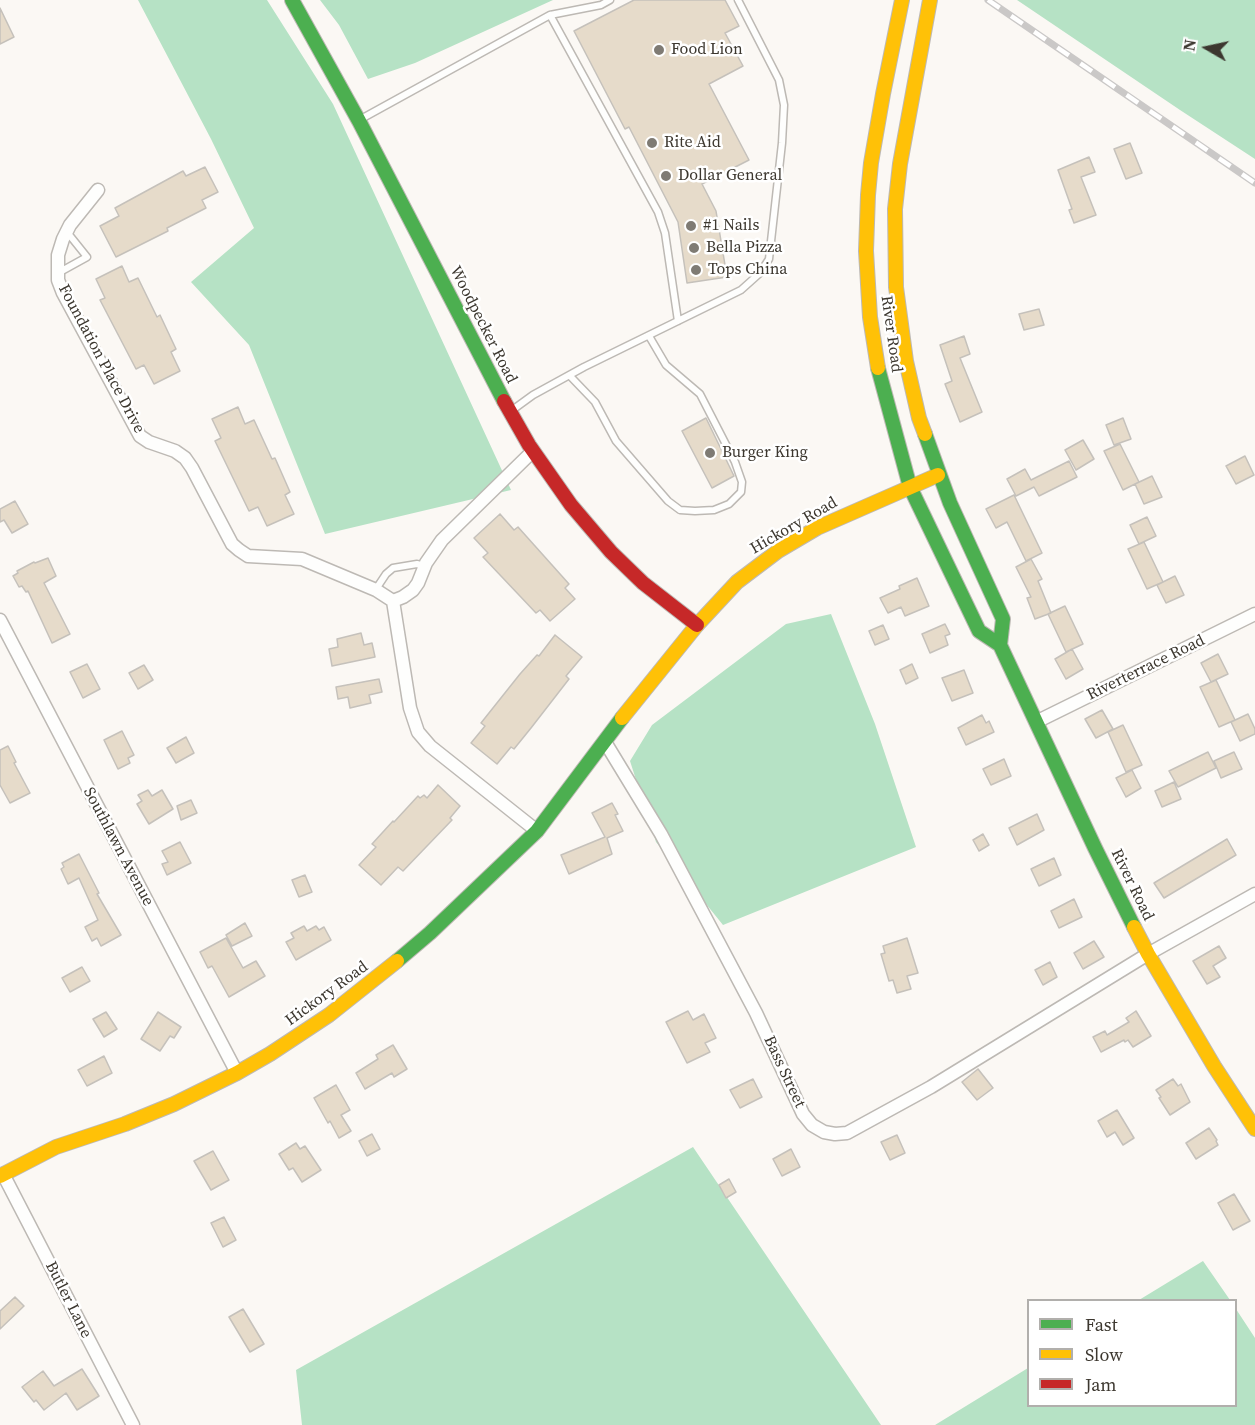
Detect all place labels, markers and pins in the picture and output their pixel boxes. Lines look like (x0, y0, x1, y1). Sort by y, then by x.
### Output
place label: Food Lion (671, 40, 743, 60)
marker: Food Lion (652, 43, 666, 57)
place label: Rite Aid (664, 133, 721, 153)
marker: Rite Aid (645, 136, 659, 150)
place label: Dollar General (678, 166, 782, 186)
marker: Dollar General (659, 169, 673, 183)
place label: #1 Nails (703, 216, 759, 236)
marker: #1 Nails (684, 219, 698, 233)
place label: Bella Pizza (706, 238, 782, 258)
marker: Bella Pizza (687, 241, 701, 255)
place label: Tops China (708, 260, 787, 280)
marker: Tops China (689, 263, 703, 277)
place label: Burger King (722, 443, 808, 463)
marker: Burger King (703, 446, 717, 460)

